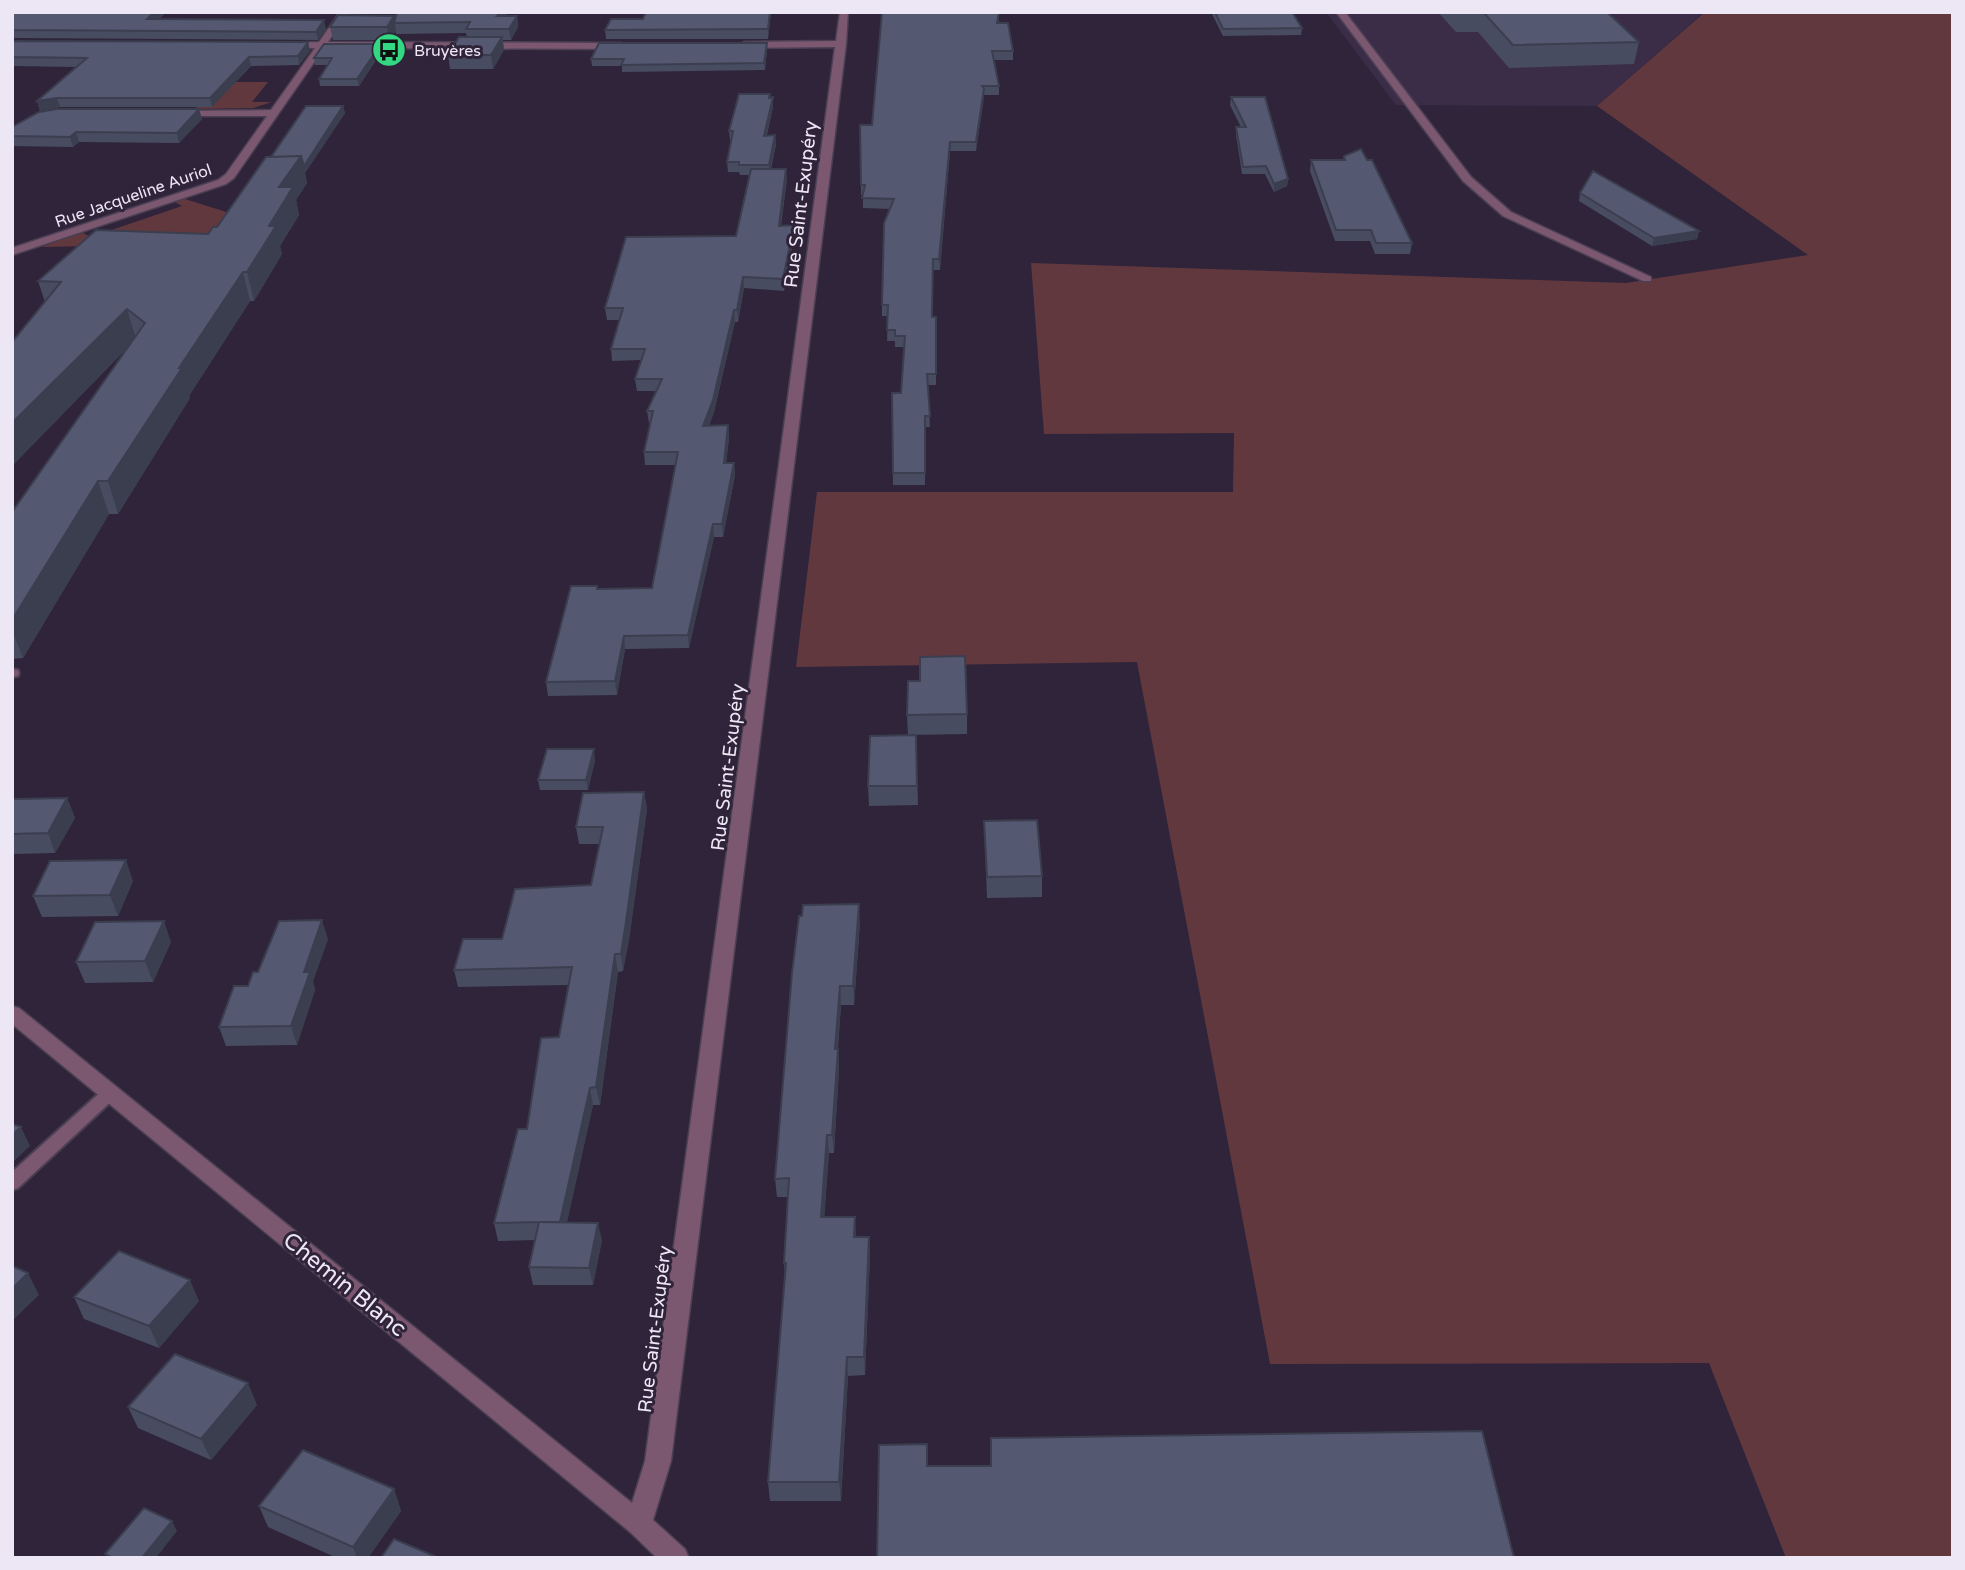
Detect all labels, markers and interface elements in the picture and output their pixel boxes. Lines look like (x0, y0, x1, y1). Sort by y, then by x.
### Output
bus stop icon: Bruyères (370, 31, 408, 69)
place label: Bruyères (414, 41, 481, 61)
street label: Rue Saint-Exupéry (780, 119, 822, 289)
street label: Rue Jacqueline Auriol (52, 160, 214, 232)
street label: Rue Saint-Exupéry (707, 682, 749, 852)
street label: Chemin Blanc (277, 1227, 412, 1343)
street label: Rue Saint-Exupéry (634, 1244, 676, 1414)

